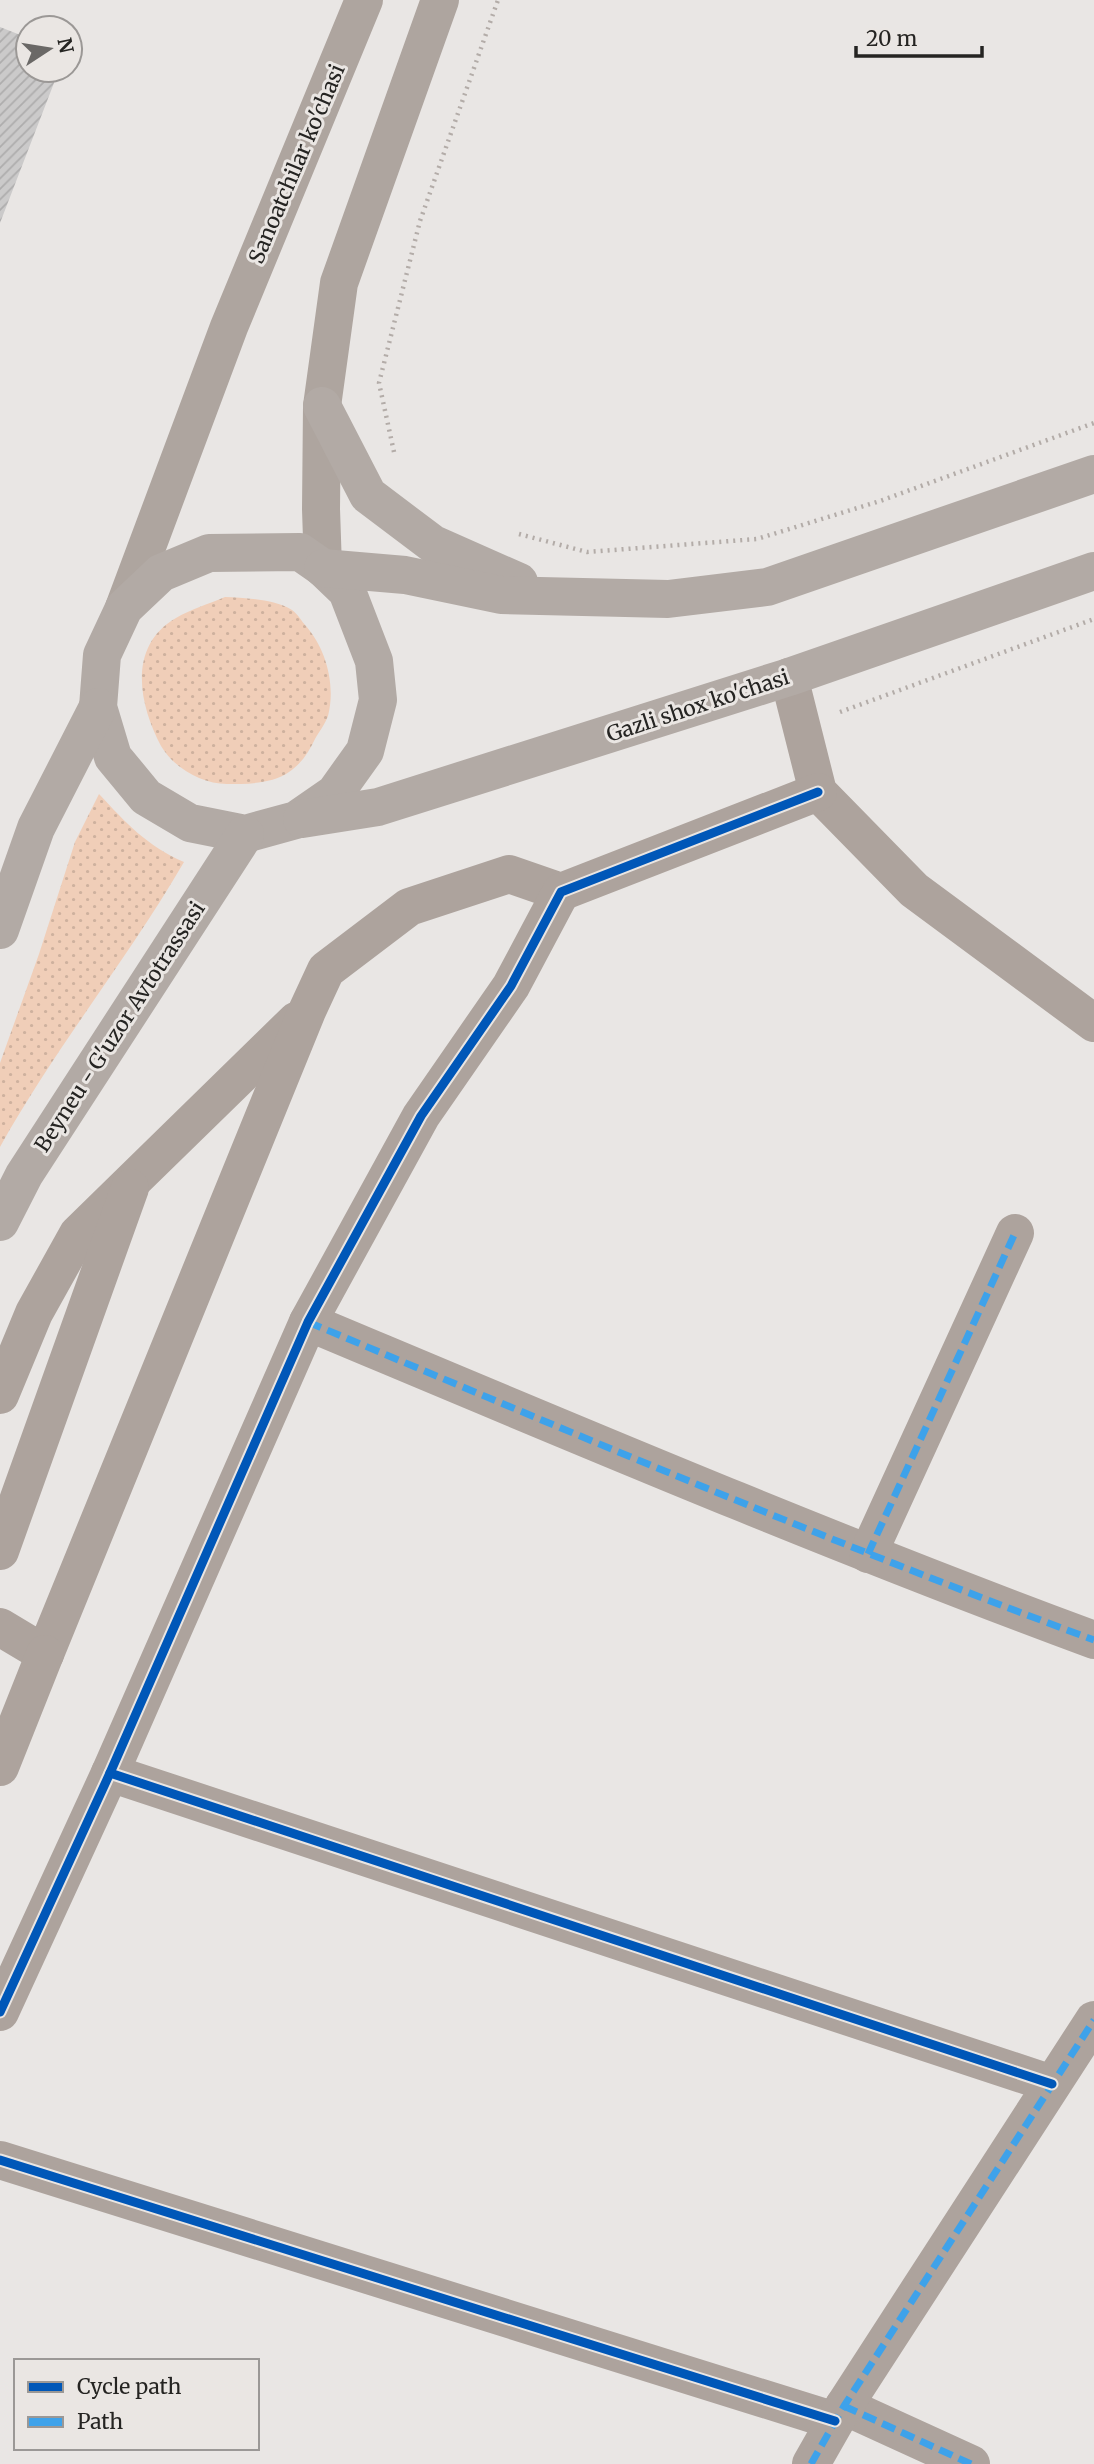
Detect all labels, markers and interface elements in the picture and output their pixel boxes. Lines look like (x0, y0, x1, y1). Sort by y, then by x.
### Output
north arrow (14, 14, 84, 84)
scale bar (856, 14, 982, 58)
text: 20 m (866, 25, 918, 52)
text: N (52, 36, 79, 55)
street label: Sanoatchilar ko'chasi (242, 60, 351, 267)
street label: Gazli shox ko'chasi (603, 663, 793, 748)
street label: Beyneu - G'uzor Avtotrassasi (28, 896, 211, 1157)
legend (14, 2359, 259, 2450)
text: Cycle path (77, 2373, 181, 2400)
text: Path (77, 2408, 123, 2435)

